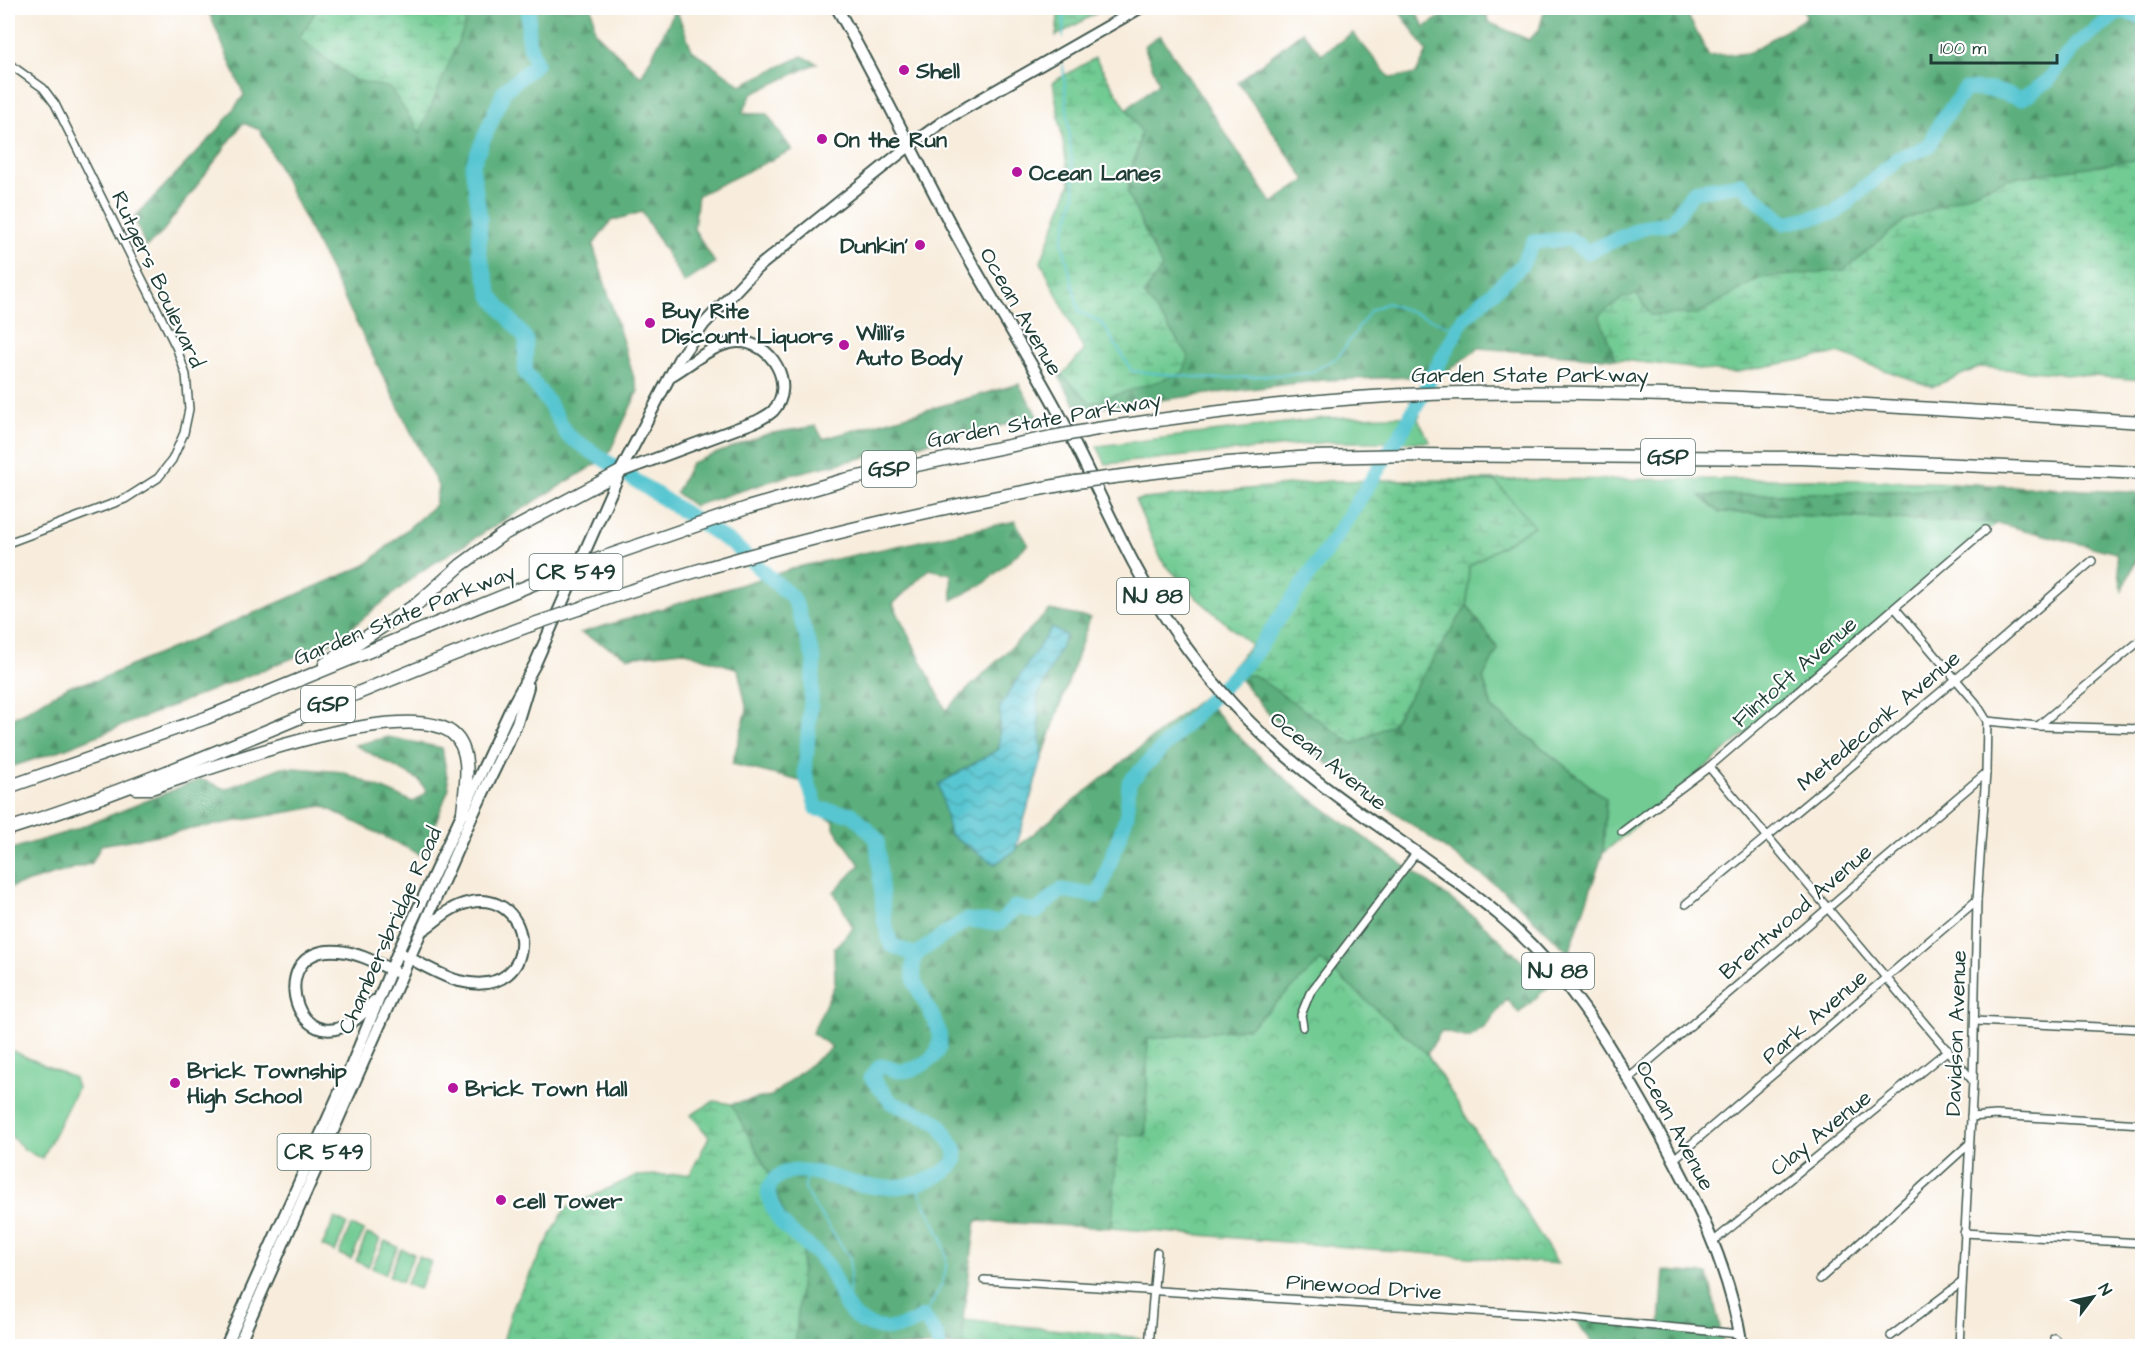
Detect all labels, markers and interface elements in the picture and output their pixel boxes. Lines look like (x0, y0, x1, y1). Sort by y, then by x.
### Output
scale bar (1931, 27, 2057, 65)
text: 100 m (1940, 36, 1986, 61)
place label: Shell (915, 56, 960, 87)
marker: Shell (897, 63, 911, 77)
place label: On the Run (834, 125, 947, 156)
marker: On the Run (815, 132, 829, 146)
place label: Ocean Lanes (1029, 158, 1161, 189)
marker: Ocean Lanes (1010, 165, 1024, 179)
street label: Rutgers Boulevard (102, 186, 212, 373)
place label: Dunkin' (840, 231, 908, 262)
marker: Dunkin' (913, 238, 927, 252)
street label: Ocean Avenue (972, 242, 1070, 382)
place label: Buy Rite Discount Liquors (662, 296, 833, 352)
marker: Buy Rite Discount Liquors (643, 316, 657, 330)
place label: Willi's Auto Body (855, 318, 964, 376)
marker: Willi's Auto Body (837, 338, 851, 352)
street label: Garden State Parkway (1411, 360, 1649, 392)
street label: Garden State Parkway (925, 385, 1164, 457)
road number: GSP (1641, 439, 1695, 475)
road number: GSP (862, 451, 916, 487)
road number: CR 549 (530, 554, 622, 590)
street label: Garden State Parkway (289, 557, 521, 675)
road number: NJ 88 (1117, 578, 1189, 614)
street label: Flintoft Avenue (1726, 609, 1864, 735)
street label: Metedeconk Avenue (1790, 643, 1968, 799)
road number: GSP (301, 686, 355, 722)
street label: Ocean Avenue (1263, 704, 1393, 818)
street label: Chambersbridge Road (331, 822, 451, 1040)
street label: Brentwood Avenue (1713, 837, 1879, 987)
street label: Davidson Avenue (1938, 949, 1975, 1117)
road number: NJ 88 (1522, 953, 1594, 989)
street label: Park Avenue (1755, 962, 1875, 1072)
street label: Ocean Avenue (1627, 1055, 1722, 1196)
place label: Brick Township High School (187, 1056, 347, 1113)
place label: Brick Town Hall (465, 1074, 628, 1105)
marker: Brick Township High School (168, 1076, 182, 1090)
marker: Brick Town Hall (446, 1081, 460, 1095)
street label: Clay Avenue (1764, 1082, 1879, 1185)
road number: CR 549 (278, 1134, 370, 1170)
place label: cell Tower (513, 1186, 623, 1217)
marker: cell Tower (494, 1193, 508, 1207)
street label: Pinewood Drive (1285, 1267, 1443, 1308)
north arrow (2063, 1267, 2123, 1327)
text: N (2093, 1279, 2117, 1300)

